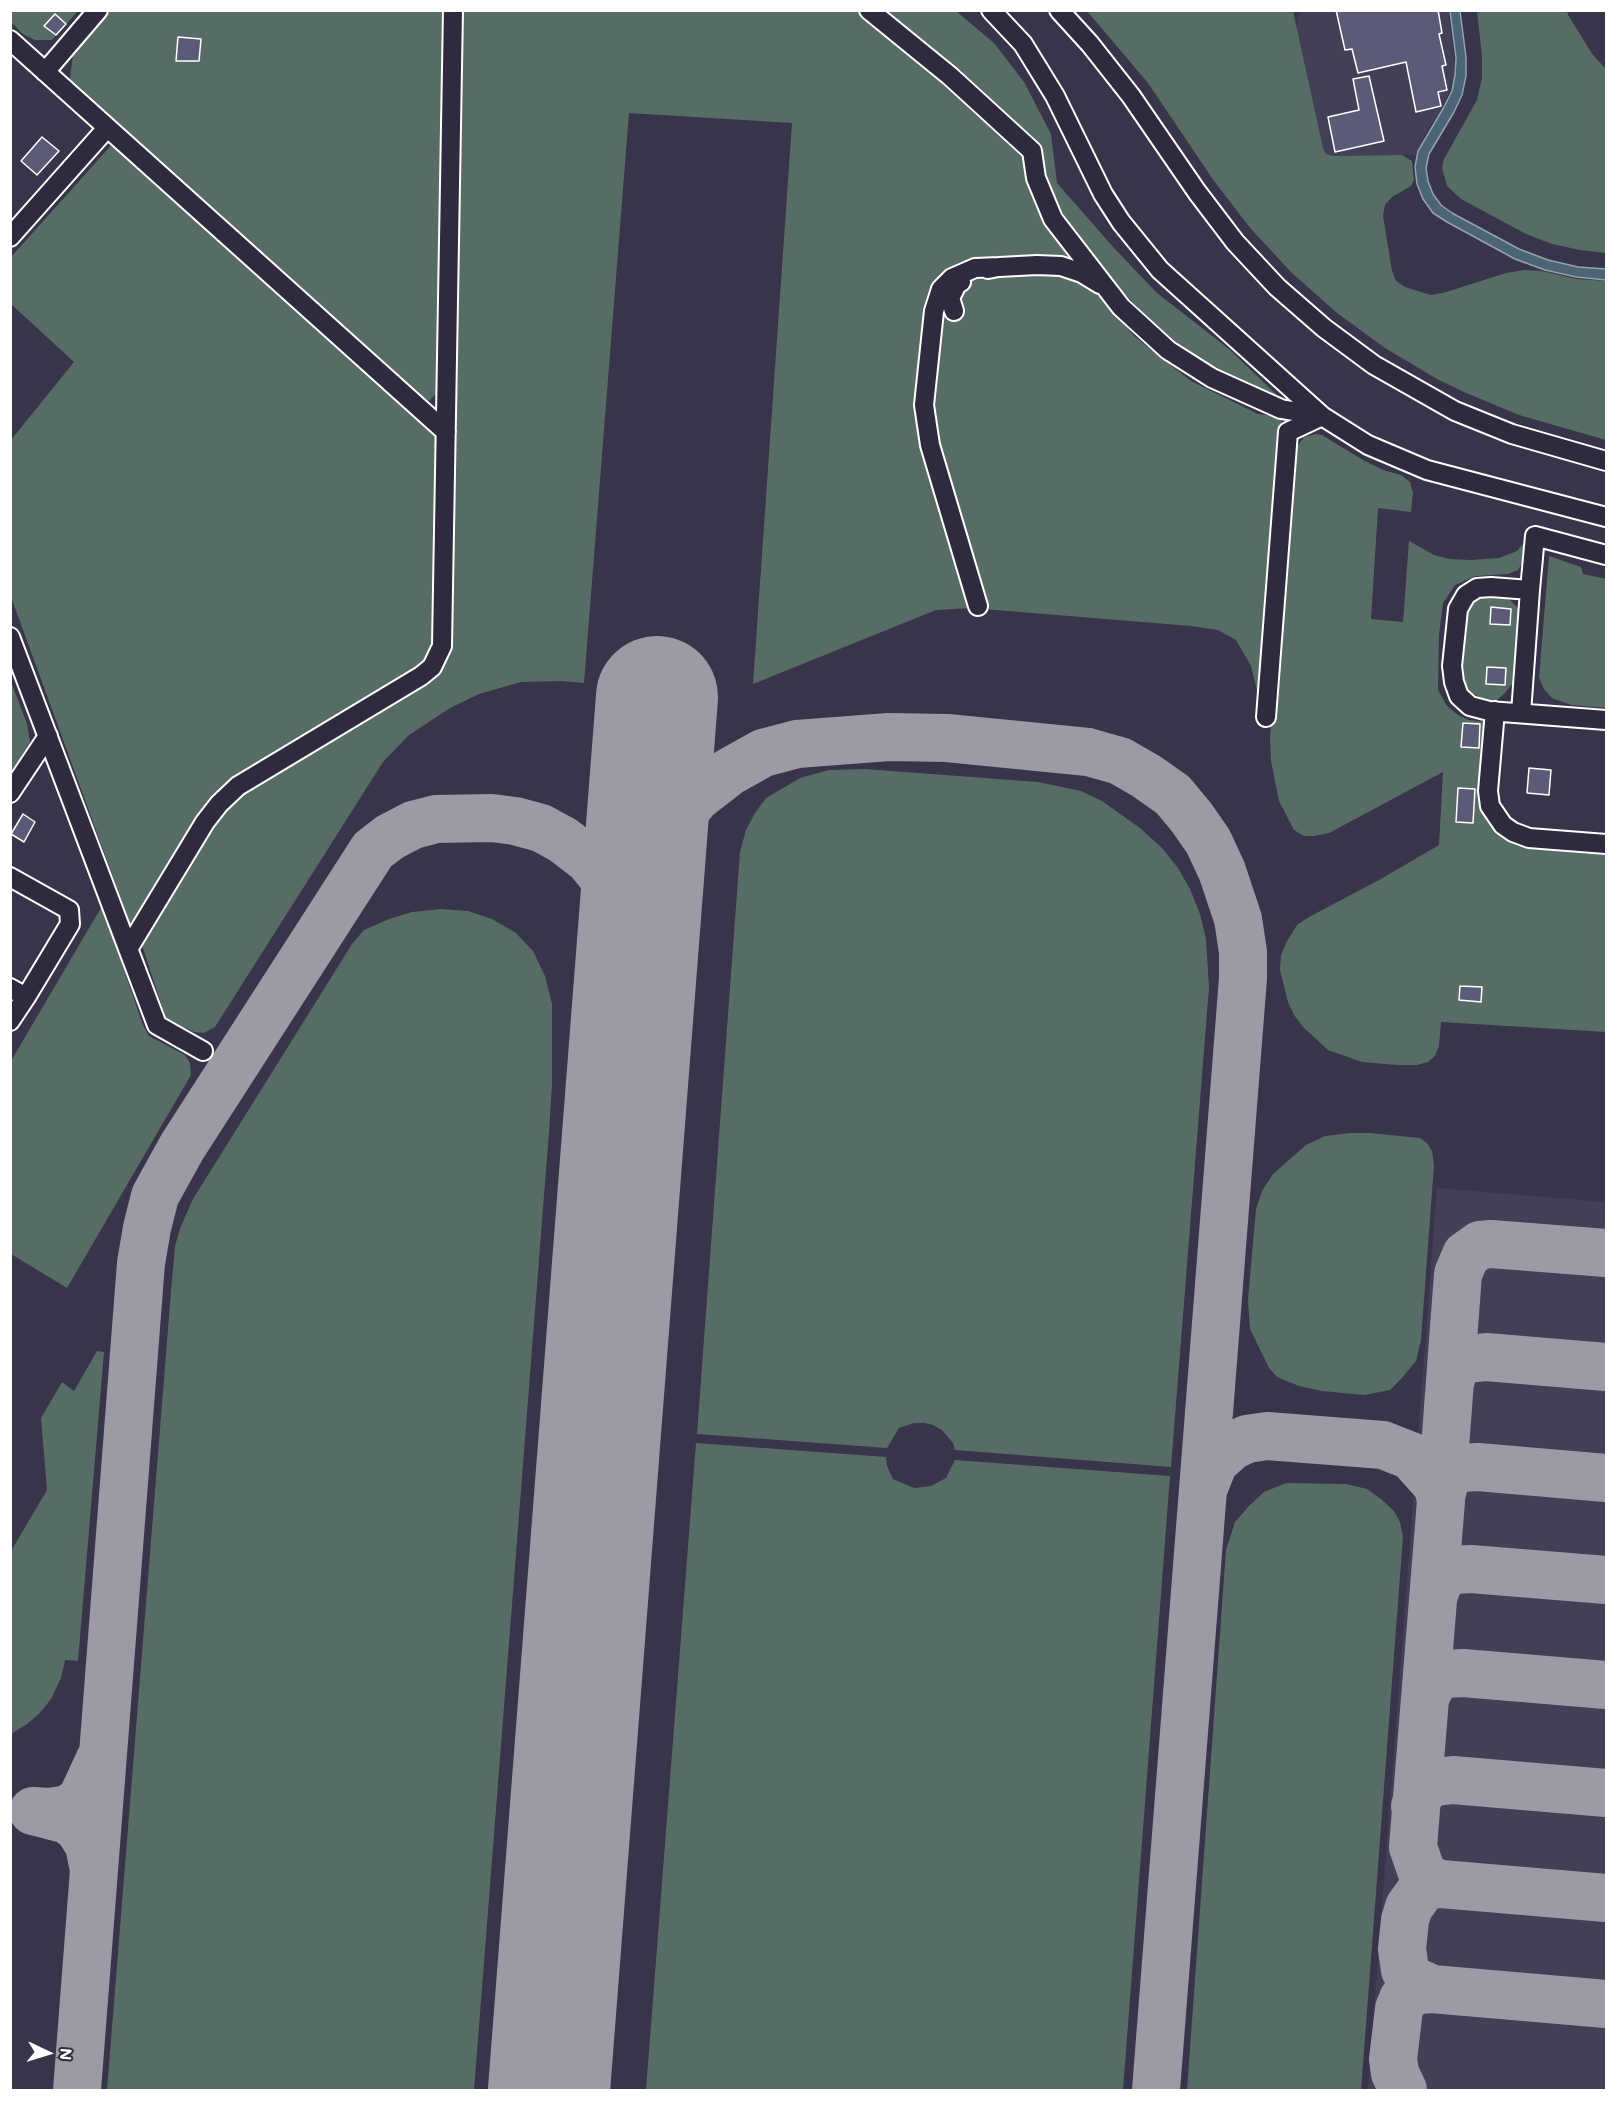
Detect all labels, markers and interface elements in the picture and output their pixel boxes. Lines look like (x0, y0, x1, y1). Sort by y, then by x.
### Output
north arrow (18, 2023, 78, 2083)
text: N (56, 2047, 77, 2061)

